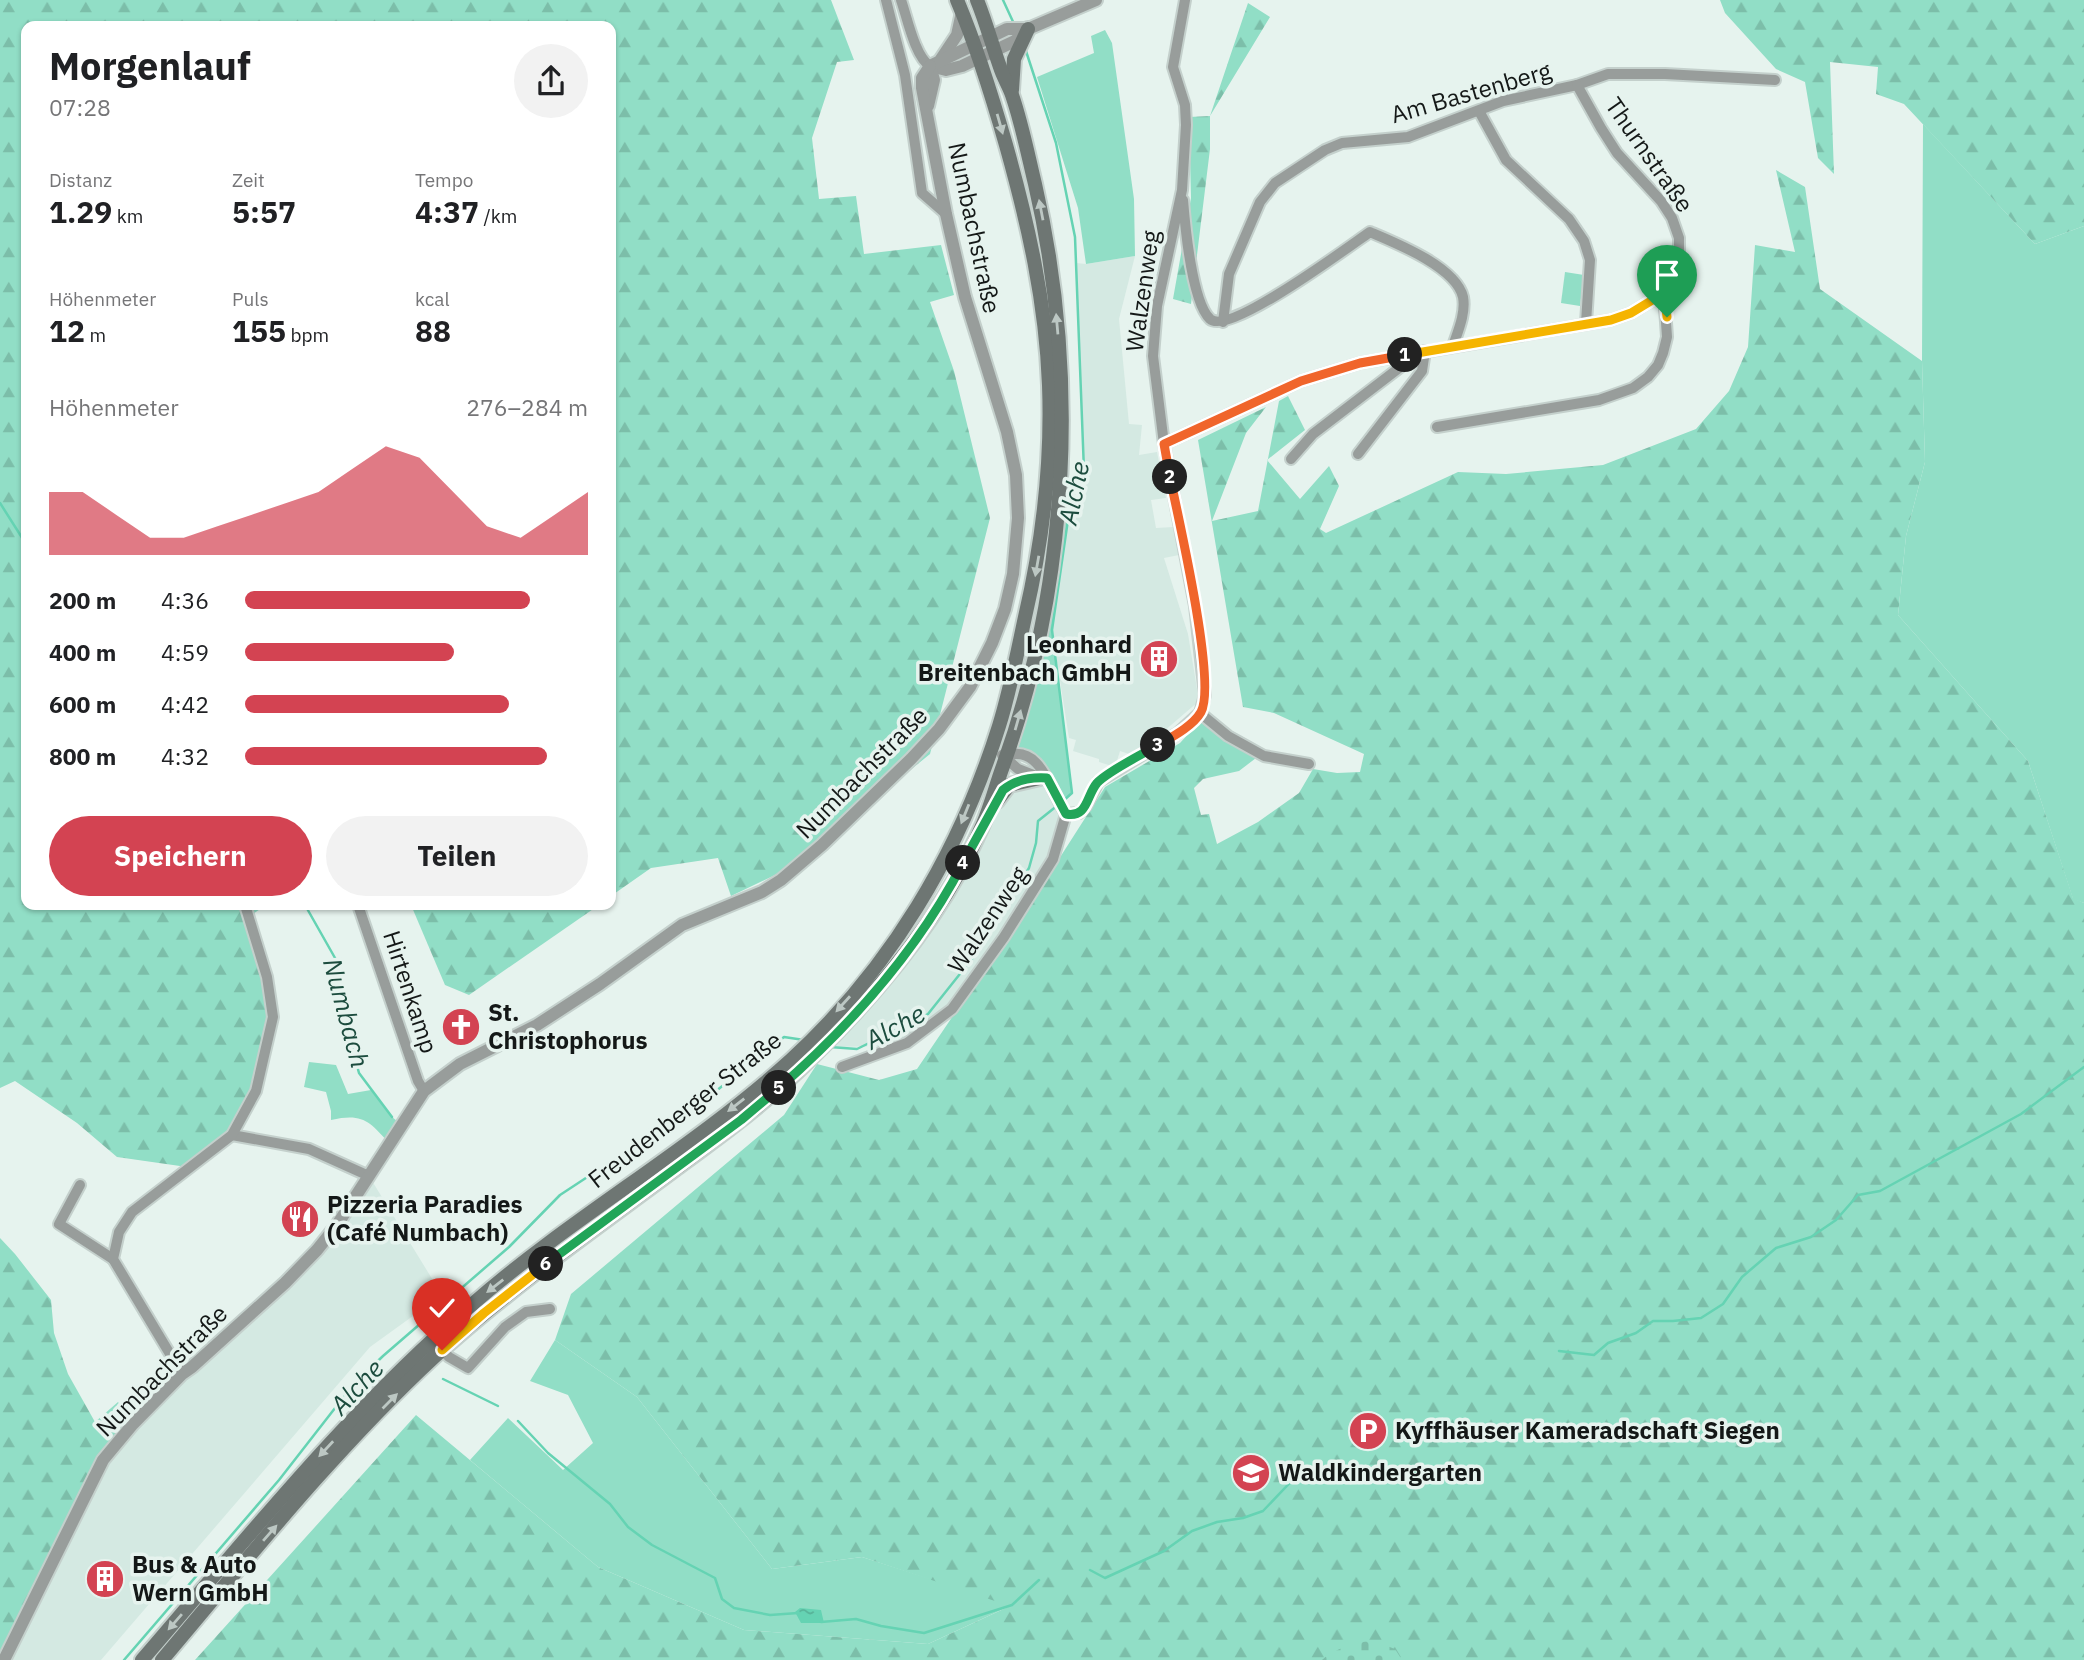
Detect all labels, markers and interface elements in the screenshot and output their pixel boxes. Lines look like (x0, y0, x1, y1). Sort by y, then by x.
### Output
text: Morgenlauf (49, 41, 251, 90)
button: share (514, 44, 588, 118)
street label: Am Bastenberg (1387, 54, 1555, 130)
street label: Thurnstraße (1598, 91, 1701, 218)
text: 07:28 (49, 92, 111, 122)
one-way arrow (995, 114, 1005, 135)
street label: Numbachstraße (941, 139, 1009, 316)
text: Distanz (49, 168, 112, 192)
text: Zeit (232, 168, 265, 192)
text: Tempo (415, 168, 473, 192)
text: 1.29 (49, 192, 112, 231)
text: 5:57 (232, 192, 296, 231)
text: 4:37 (415, 192, 479, 231)
one-way arrow (1035, 199, 1046, 221)
text: km (112, 204, 143, 228)
text: /km (479, 204, 517, 228)
street label: Walzenweg (1118, 228, 1166, 354)
pin (1637, 245, 1697, 317)
icon: arrive (1648, 256, 1686, 294)
text: Höhenmeter (49, 287, 156, 311)
text: Puls (232, 287, 269, 311)
text: kcal (415, 287, 450, 311)
text: 12 (49, 311, 85, 350)
text: 155 (232, 311, 286, 350)
text: 88 (415, 311, 451, 350)
one-way arrow (1051, 312, 1062, 334)
text: m (85, 323, 106, 347)
text: bpm (286, 323, 329, 347)
pin: 1 (1388, 338, 1422, 372)
text: 1 (1399, 342, 1410, 366)
text: Höhenmeter (49, 392, 179, 422)
text: 276–284 m (466, 392, 588, 422)
water label: Alche (1050, 458, 1096, 528)
pin: 2 (1152, 460, 1188, 494)
text: 2 (1164, 464, 1175, 488)
one-way arrow (1031, 555, 1042, 577)
text: 200 m (49, 585, 116, 615)
text: 4:36 (161, 585, 209, 615)
place label: Leonhard Breitenbach GmbH (918, 628, 1132, 688)
text: 400 m (49, 637, 116, 667)
text: 4:59 (161, 637, 209, 667)
building icon: Leonhard Breitenbach GmbH (1138, 638, 1180, 680)
text: 600 m (49, 689, 116, 719)
text: 4:42 (161, 689, 209, 719)
street label: Numbachstraße (788, 699, 934, 845)
one-way arrow (1013, 709, 1024, 731)
pin: 3 (1140, 728, 1176, 762)
text: 3 (1152, 732, 1163, 756)
text: 800 m (49, 741, 116, 771)
text: 4:32 (161, 741, 209, 771)
one-way arrow (959, 804, 970, 825)
button: Speichern (49, 816, 312, 896)
button: Teilen (326, 816, 588, 896)
pin: 4 (946, 846, 981, 880)
text: 4 (957, 850, 968, 874)
street label: Walzenweg (940, 860, 1035, 979)
street label: Hirtenkamp (376, 926, 446, 1057)
water label: Numbach (316, 954, 378, 1071)
one-way arrow (835, 995, 851, 1013)
place label: St. Christophorus (488, 996, 648, 1056)
water label: Alche (858, 996, 931, 1057)
church icon: St. Christophorus (440, 1006, 482, 1048)
street label: Freudenberger Straße (581, 1024, 788, 1195)
pin: 5 (762, 1070, 796, 1106)
text: 5 (773, 1075, 784, 1099)
one-way arrow (727, 1098, 745, 1113)
place label: Pizzeria Paradies (Café Numbach) (327, 1188, 523, 1248)
restaurant icon: Pizzeria Paradies (Café Numbach) (279, 1198, 321, 1240)
pin: 6 (528, 1246, 564, 1282)
text: 6 (540, 1251, 551, 1275)
pin (412, 1278, 472, 1350)
one-way arrow (486, 1278, 504, 1293)
icon: check (423, 1289, 461, 1327)
street label: Numbachstraße (88, 1297, 234, 1443)
water label: Alche (321, 1351, 390, 1422)
one-way arrow (382, 1392, 399, 1409)
parking icon: Kyffhäuser Kameradschaft Siegen (1347, 1410, 1389, 1452)
place label: Kyffhäuser Kameradschaft Siegen (1395, 1414, 1780, 1446)
one-way arrow (318, 1440, 334, 1458)
school or university icon: Waldkindergarten (1230, 1452, 1272, 1494)
place label: Waldkindergarten (1278, 1456, 1482, 1488)
one-way arrow (262, 1525, 277, 1542)
place label: Bus & Auto Wern GmbH (132, 1548, 269, 1608)
building icon: Bus & Auto Wern GmbH (84, 1558, 126, 1600)
one-way arrow (167, 1613, 183, 1631)

